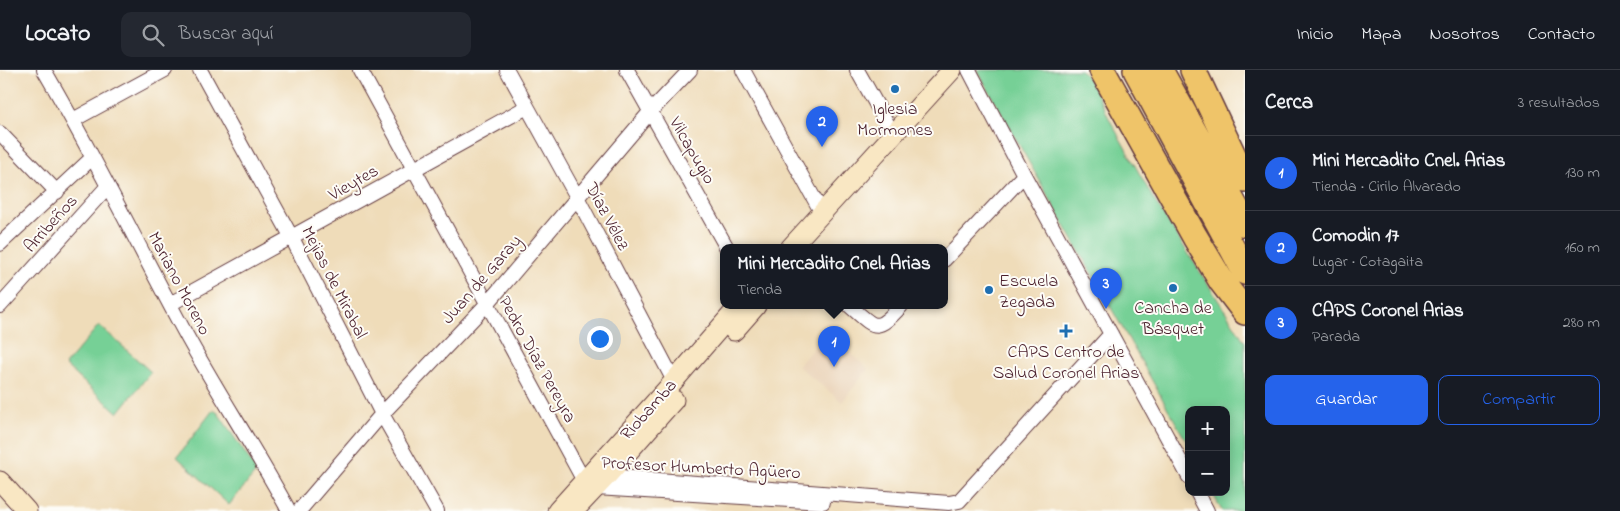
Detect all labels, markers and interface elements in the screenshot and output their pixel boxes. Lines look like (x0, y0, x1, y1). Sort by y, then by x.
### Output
search box (121, 12, 471, 57)
text: Locato (25, 17, 91, 52)
icon: search (139, 21, 167, 49)
text: Buscar aquí (179, 21, 274, 48)
text: Inicio (1296, 22, 1333, 48)
text: Mapa (1361, 22, 1402, 48)
text: Nosotros (1430, 22, 1500, 48)
text: Contacto (1528, 22, 1595, 48)
marker: Iglesia Mormones (889, 83, 901, 95)
text: Cerca (1265, 88, 1313, 118)
text: 3 resultados (1518, 91, 1600, 115)
place label: Iglesia Mormones (857, 97, 933, 144)
pin: 2 (806, 106, 838, 147)
street label: Vilcapugio (660, 112, 721, 190)
text: Mini Mercadito Cnel. Arias (1312, 148, 1505, 175)
street label: Vieytes (323, 159, 384, 209)
text: 1 (1278, 161, 1284, 185)
text: 130 m (1565, 161, 1600, 185)
text: Tienda · Cirilo Alvarado (1312, 175, 1461, 199)
street label: Díaz Vélez (577, 178, 635, 256)
street label: Arribeños (18, 189, 85, 259)
street label: Mejias de Mirabal (294, 222, 373, 344)
text: Comodin 17 (1312, 223, 1399, 250)
street label: Mariano Moreno (140, 227, 216, 340)
street label: Juan de Garay (436, 230, 529, 331)
text: 2 (1277, 236, 1285, 260)
text: 160 m (1565, 236, 1600, 260)
popup (720, 244, 948, 309)
text: Lugar · Cotagaita (1312, 250, 1423, 274)
text: Mini Mercadito Cnel. Arias (737, 251, 931, 278)
pin: 3 (1090, 268, 1122, 309)
place label: Escuela Zegada (999, 269, 1058, 317)
text: Tienda (737, 278, 782, 302)
marker: Cancha de Básquet (1167, 282, 1179, 294)
marker: Escuela Zegada (983, 284, 995, 296)
street label: Pedro Díaz Pereyra (491, 292, 582, 428)
place label: Cancha de Básquet (1134, 296, 1213, 343)
text: CAPS Coronel Arias (1312, 298, 1464, 325)
text: 3 (1278, 311, 1284, 335)
text: 280 m (1563, 311, 1600, 335)
marker: CAPS Centro de Salud Coronel Arias (1059, 324, 1073, 338)
text: Parada (1312, 325, 1360, 349)
your location (587, 326, 613, 352)
pin: 1 (818, 326, 850, 367)
place label: CAPS Centro de Salud Coronel Arias (993, 340, 1139, 387)
street label: Riobamba (615, 374, 684, 447)
button: Guardar (1265, 375, 1428, 425)
button: Compartir (1438, 375, 1600, 425)
map controls (1185, 406, 1230, 496)
button: + (1185, 406, 1230, 451)
street label: Profesor Humberto Agüero (601, 451, 801, 488)
button: − (1185, 451, 1230, 496)

